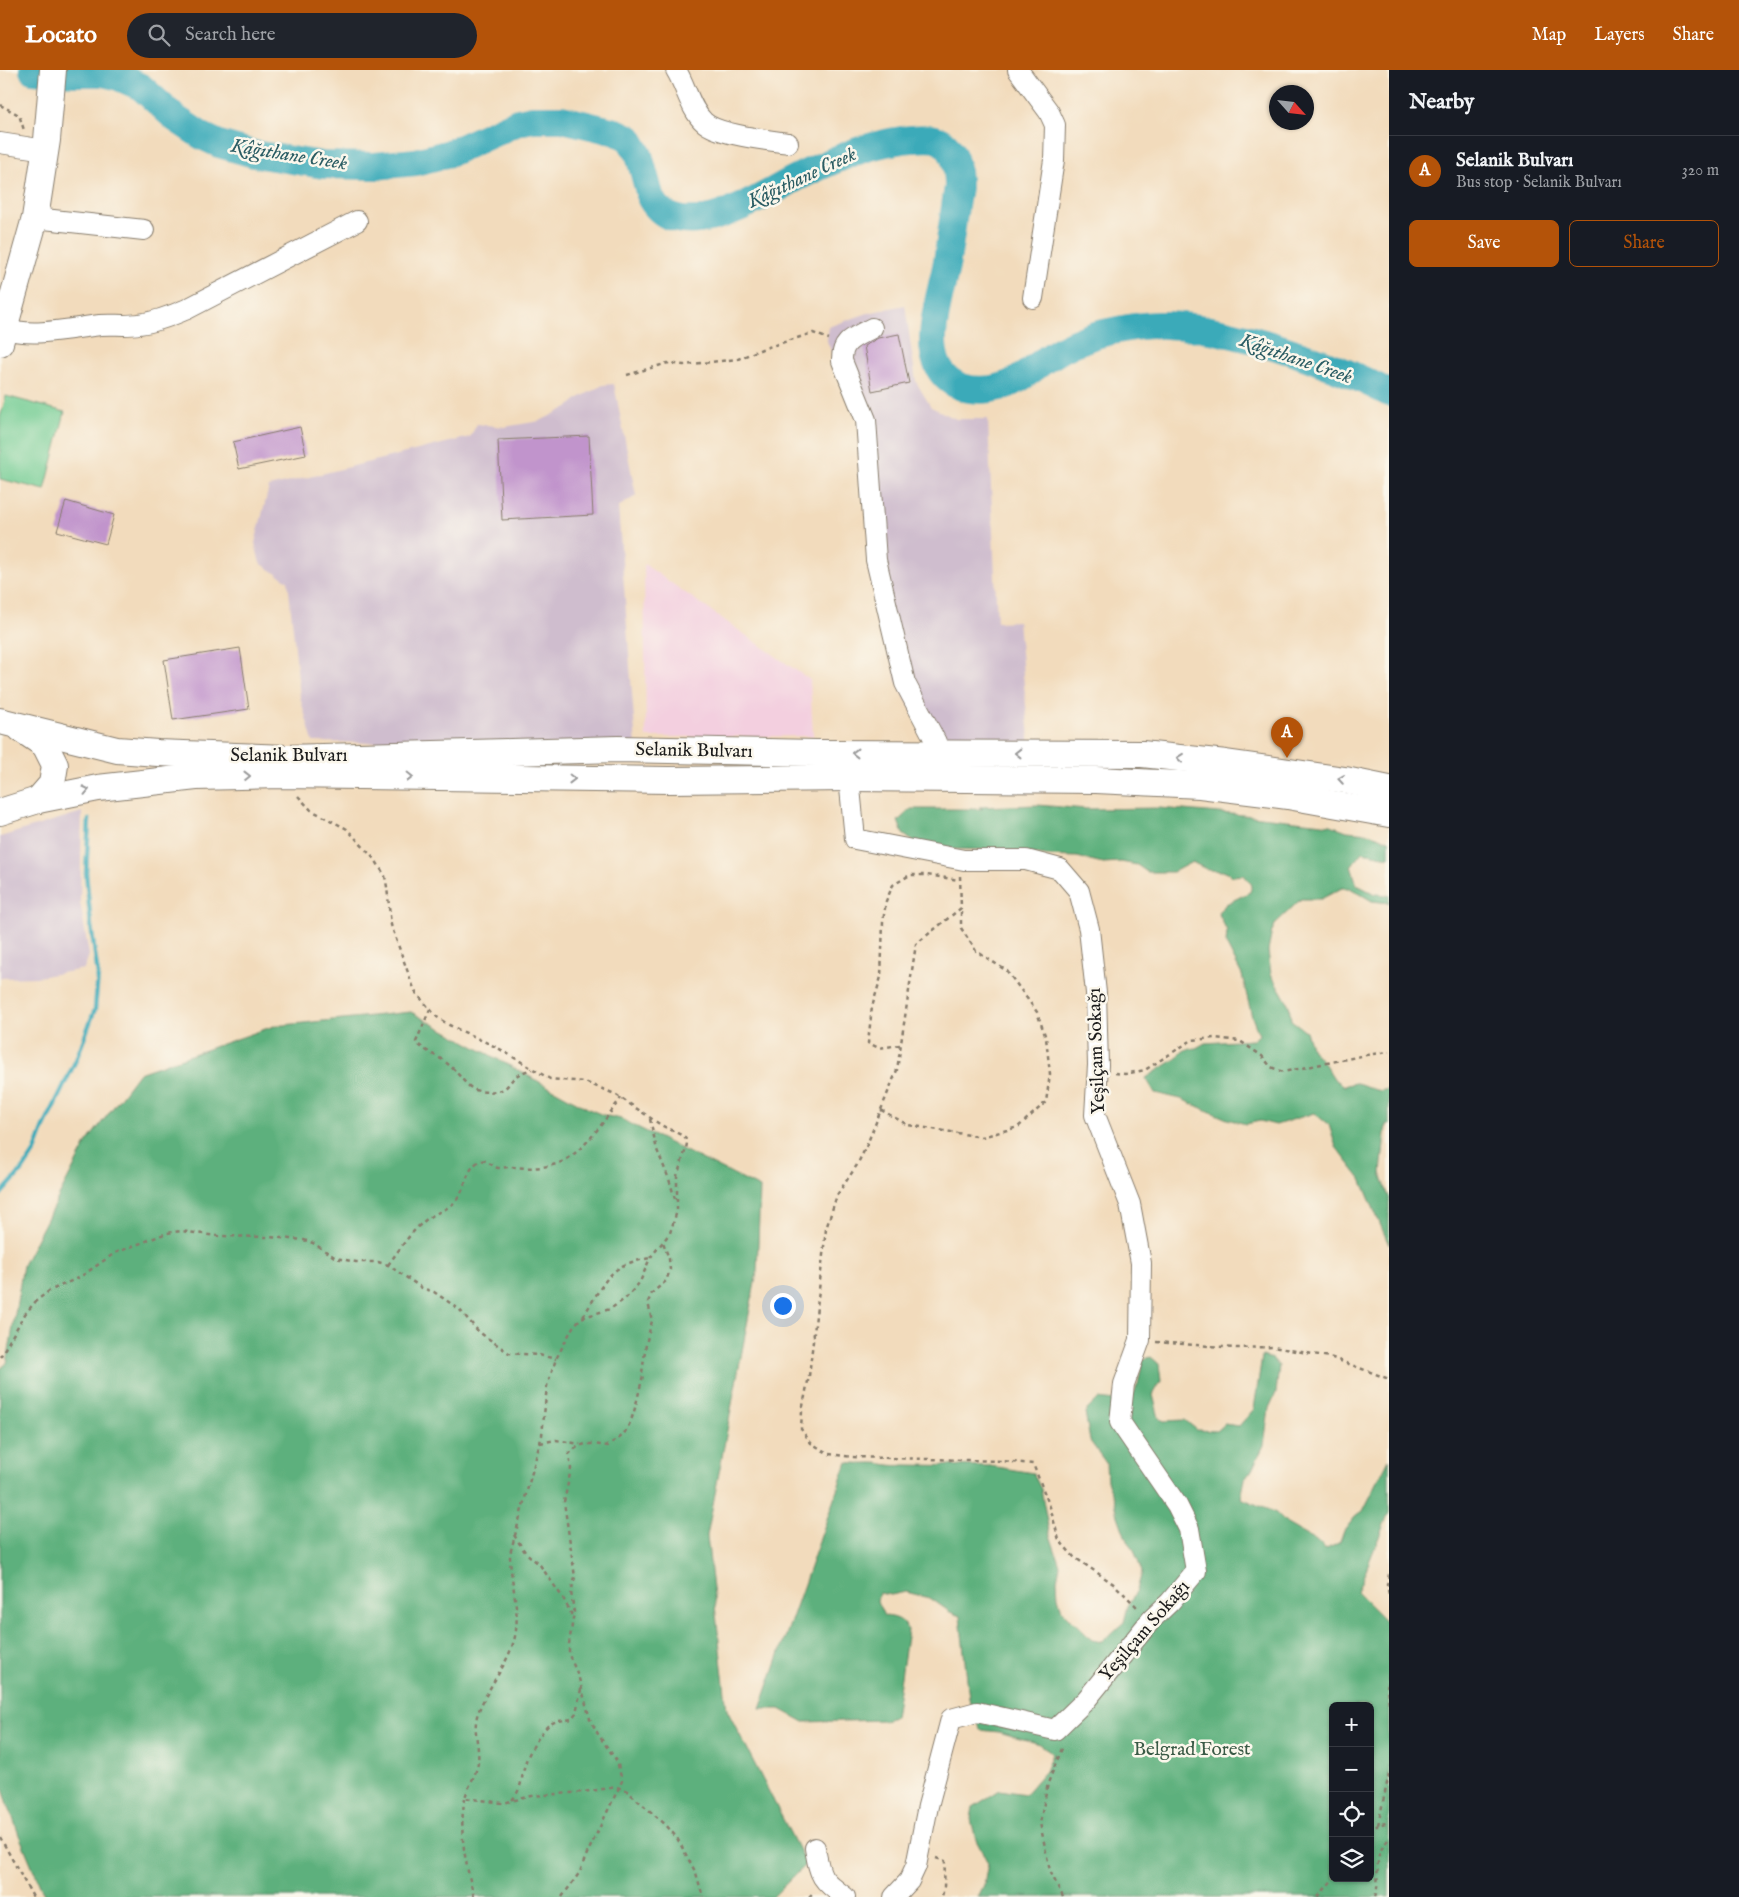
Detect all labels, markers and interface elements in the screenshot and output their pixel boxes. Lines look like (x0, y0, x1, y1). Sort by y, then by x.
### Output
search box (127, 13, 477, 58)
text: Locato (25, 20, 97, 51)
icon: search (145, 21, 173, 49)
text: Search here (185, 23, 276, 47)
text: Map (1532, 24, 1566, 47)
text: Layers (1594, 24, 1645, 47)
text: Share (1673, 24, 1714, 47)
north arrow (1269, 85, 1314, 130)
text: Nearby (1409, 89, 1474, 116)
water label: Kâğıthane Creek (228, 133, 349, 178)
water label: Kâğıthane Creek (743, 142, 861, 215)
text: Selanik Bulvarı (1456, 149, 1573, 173)
text: A (1420, 161, 1430, 181)
text: 320 m (1682, 161, 1719, 181)
text: Bus stop · Selanik Bulvarı (1456, 173, 1622, 193)
button: Save (1409, 220, 1559, 267)
button: Share (1569, 220, 1719, 267)
water label: Kâğıthane Creek (1235, 328, 1356, 391)
pin: A (1271, 717, 1303, 758)
street label: Selanik Bulvarı (635, 738, 753, 764)
street label: Selanik Bulvarı (230, 744, 348, 768)
one-way arrow (851, 748, 859, 758)
one-way arrow (1014, 748, 1022, 758)
one-way arrow (1176, 753, 1184, 764)
one-way arrow (244, 771, 252, 781)
one-way arrow (406, 772, 414, 782)
one-way arrow (569, 774, 577, 784)
one-way arrow (1337, 775, 1345, 785)
one-way arrow (81, 785, 90, 796)
street label: Yeşilçam Sokağı (1083, 987, 1111, 1115)
your location (770, 1293, 796, 1319)
street label: Yeşilçam Sokağı (1095, 1575, 1195, 1687)
map controls (1329, 1702, 1374, 1882)
button: + (1329, 1702, 1374, 1747)
park label: Belgrad Forest (1133, 1738, 1251, 1762)
button: − (1329, 1747, 1374, 1792)
button: locate (1329, 1792, 1374, 1837)
button: layers (1329, 1837, 1374, 1882)

